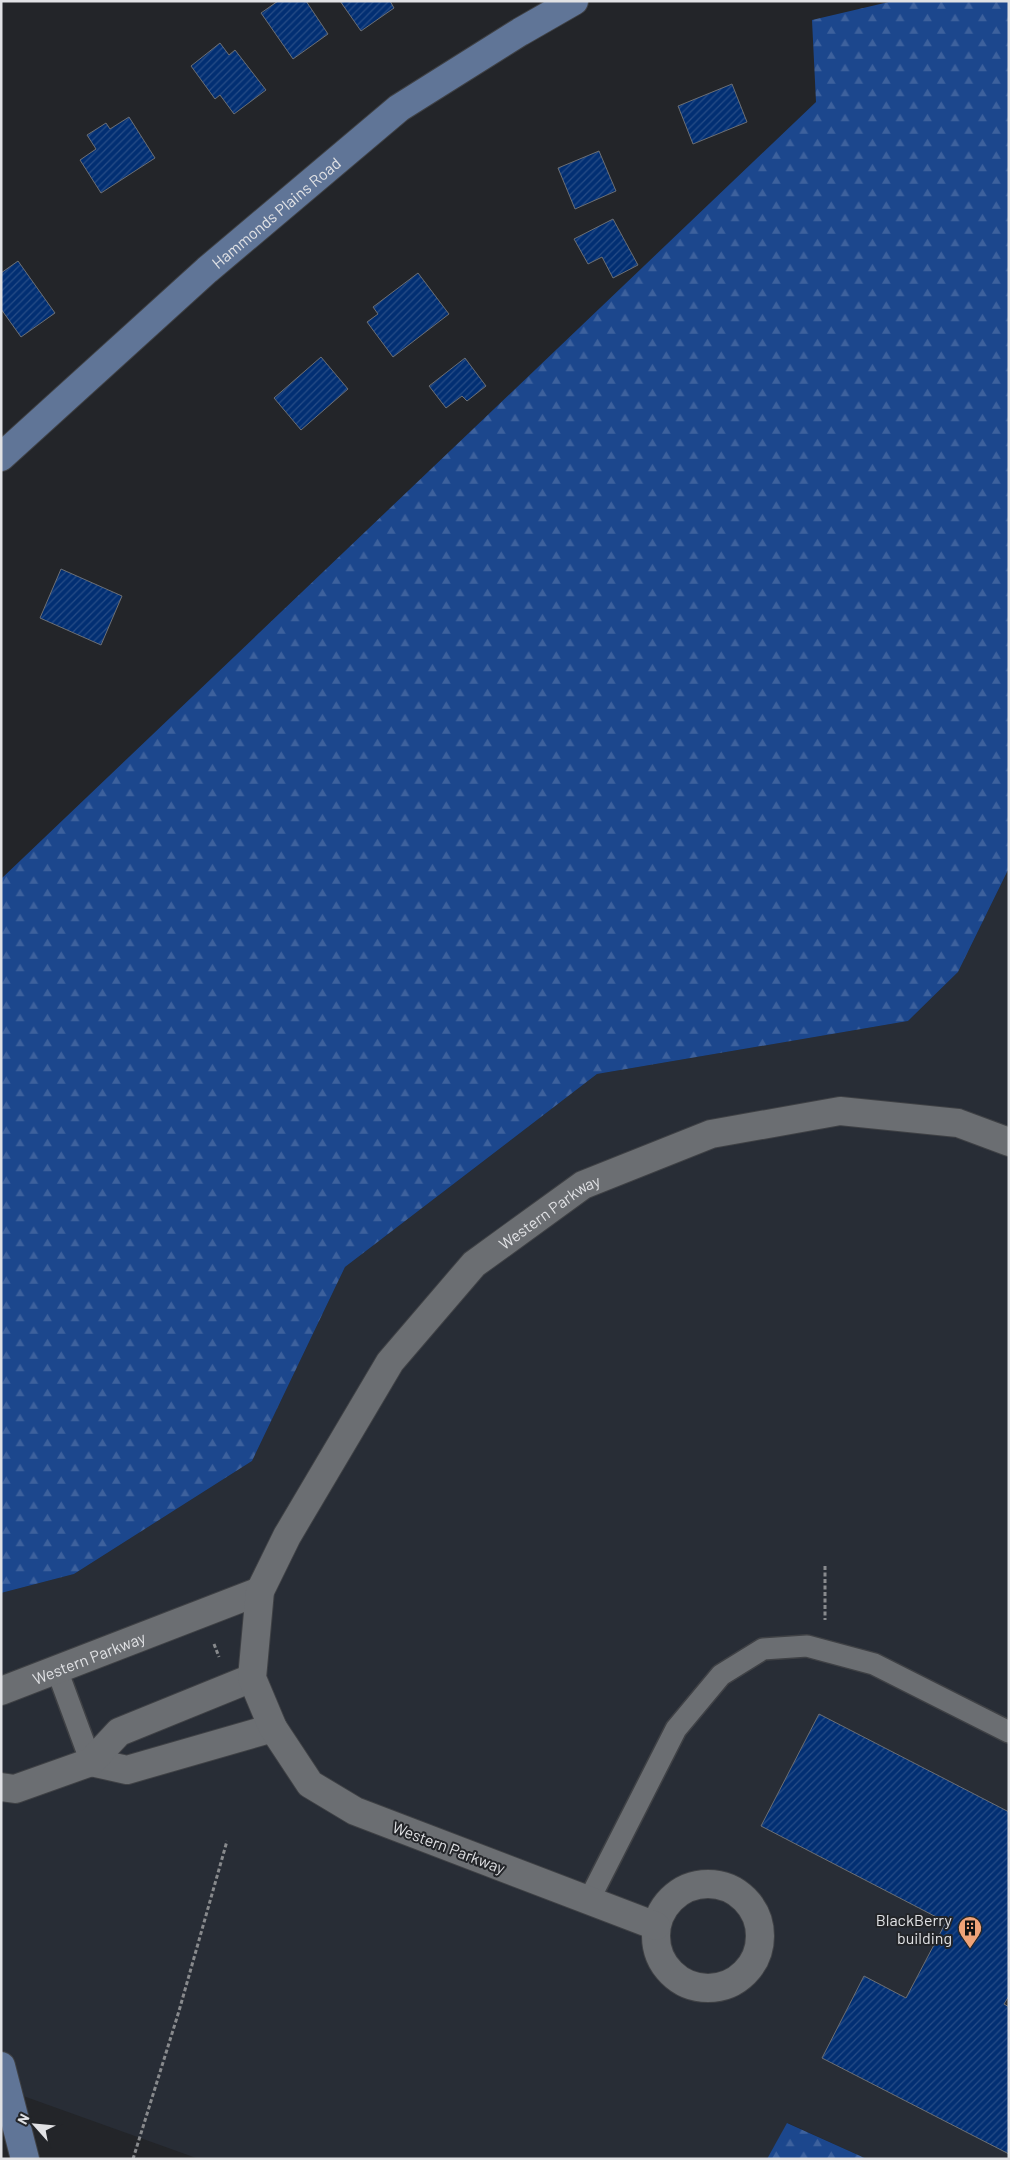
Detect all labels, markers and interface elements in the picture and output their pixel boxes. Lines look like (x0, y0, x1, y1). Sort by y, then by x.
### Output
street label: Hammonds Plains Road (207, 153, 344, 272)
street label: Western Parkway (495, 1170, 603, 1253)
street label: Western Parkway (30, 1627, 148, 1688)
street label: Western Parkway (390, 1817, 509, 1877)
place label: BlackBerry building (876, 1910, 953, 1947)
building icon: BlackBerry building (957, 1915, 983, 1949)
north arrow (10, 2100, 60, 2150)
text: N (13, 2111, 33, 2127)

